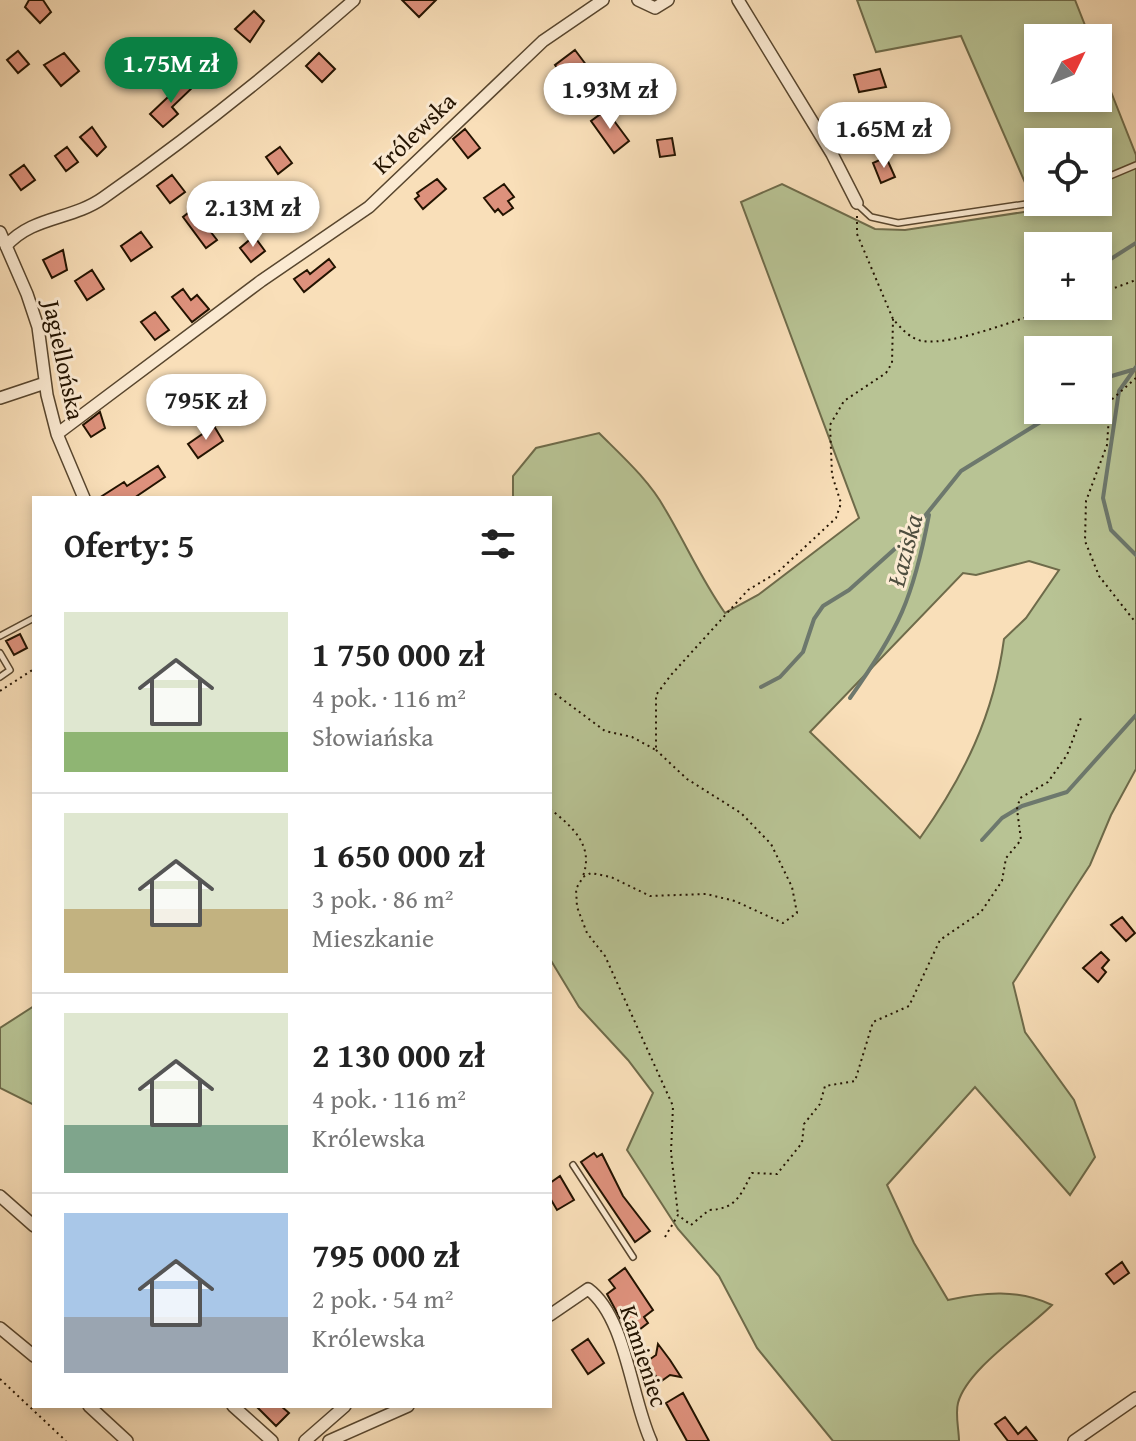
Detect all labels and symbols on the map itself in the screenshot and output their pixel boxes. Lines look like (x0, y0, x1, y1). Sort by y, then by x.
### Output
north arrow (1024, 24, 1112, 112)
pin: 1.75M zł (88, 37, 254, 105)
pin: 1.93M zł (527, 63, 693, 131)
street label: Królewska (364, 84, 464, 182)
pin: 1.65M zł (801, 102, 967, 170)
pin: 2.13M zł (170, 181, 336, 249)
street label: Jagiellońska (34, 294, 94, 424)
pin: 795K zł (132, 374, 280, 442)
water label: Łaziska (875, 509, 932, 592)
street label: Kamieniec (611, 1301, 677, 1412)

